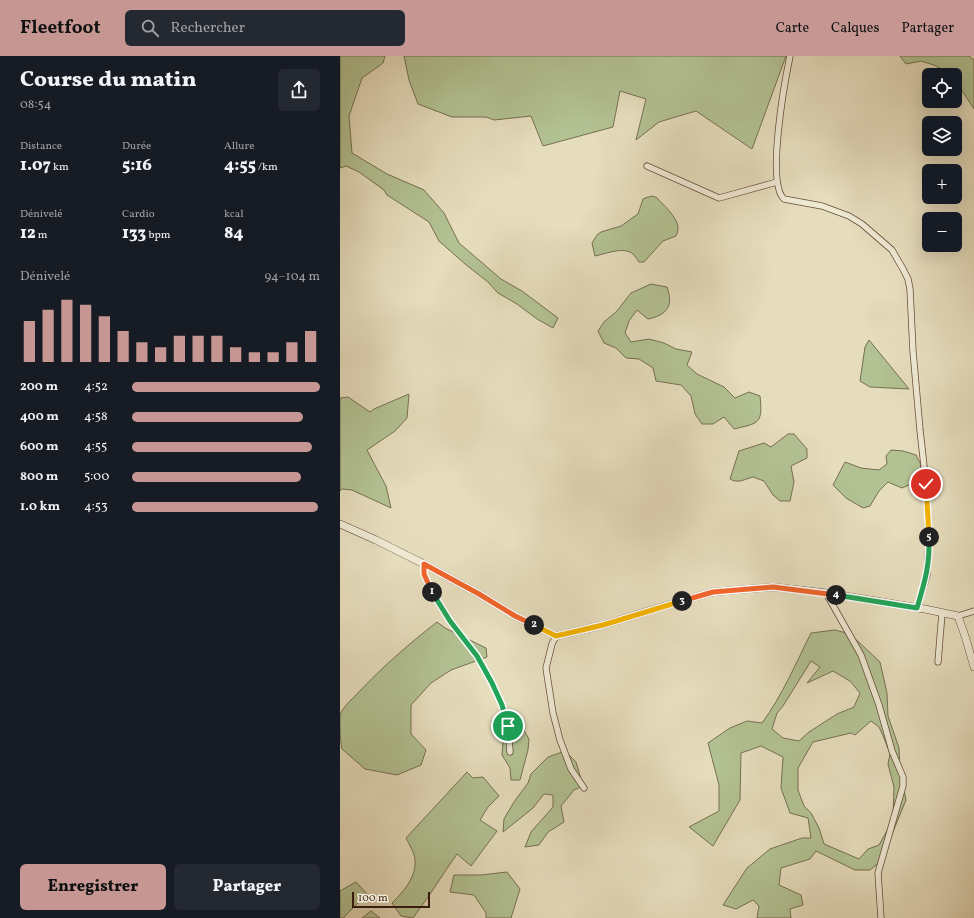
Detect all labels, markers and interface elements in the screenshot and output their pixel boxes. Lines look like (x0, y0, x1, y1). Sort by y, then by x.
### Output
search box (125, 10, 405, 46)
text: Fleetfoot (20, 15, 101, 41)
icon: search (139, 17, 161, 39)
text: Rechercher (171, 18, 245, 39)
text: Carte (776, 19, 809, 38)
text: Calques (831, 19, 879, 38)
text: Partager (901, 19, 954, 38)
text: Course du matin (20, 65, 197, 96)
map controls (922, 68, 962, 252)
button: locate (922, 68, 962, 108)
button: share (278, 69, 320, 111)
text: 08:54 (20, 96, 52, 114)
button: layers (922, 116, 962, 156)
text: Distance (20, 139, 62, 154)
text: Durée (122, 139, 151, 154)
text: Allure (224, 139, 254, 154)
text: 1.07 (20, 154, 51, 177)
text: 5:16 (122, 154, 152, 177)
text: 4:55 (224, 154, 256, 177)
text: km (51, 160, 69, 175)
text: /km (256, 160, 278, 175)
button: + (922, 164, 962, 204)
text: Dénivelé (20, 207, 63, 222)
text: Cardio (122, 207, 155, 222)
text: kcal (224, 207, 244, 222)
button: − (922, 212, 962, 252)
text: 12 (20, 222, 36, 245)
text: 133 (122, 222, 146, 245)
text: 84 (224, 222, 243, 245)
text: m (36, 228, 48, 243)
text: bpm (146, 228, 170, 243)
text: Dénivelé (20, 268, 70, 286)
text: 94–104 m (265, 268, 320, 286)
text: 200 m (20, 378, 58, 396)
text: 4:52 (84, 378, 108, 396)
text: 400 m (20, 408, 59, 426)
text: 4:58 (84, 408, 108, 426)
text: 600 m (20, 438, 58, 456)
text: 4:55 (84, 438, 107, 456)
pin (909, 467, 943, 501)
text: 800 m (20, 468, 58, 486)
text: 5:00 (84, 468, 109, 486)
icon: check (915, 473, 937, 495)
text: 1.0 km (20, 498, 60, 516)
text: 4:53 (84, 498, 108, 516)
pin: 5 (919, 527, 939, 547)
text: 5 (926, 529, 932, 544)
pin: 1 (422, 582, 442, 602)
text: 1 (430, 584, 434, 599)
pin: 4 (826, 585, 846, 605)
text: 4 (833, 587, 839, 602)
pin: 3 (672, 591, 692, 611)
text: 3 (679, 593, 685, 608)
pin: 2 (524, 615, 544, 635)
text: 2 (531, 617, 537, 632)
pin (491, 709, 525, 743)
icon: arrive (497, 715, 519, 737)
button: Enregistrer (20, 864, 166, 910)
button: Partager (174, 864, 320, 910)
scale bar (352, 890, 430, 909)
text: 100 m (358, 891, 388, 906)

